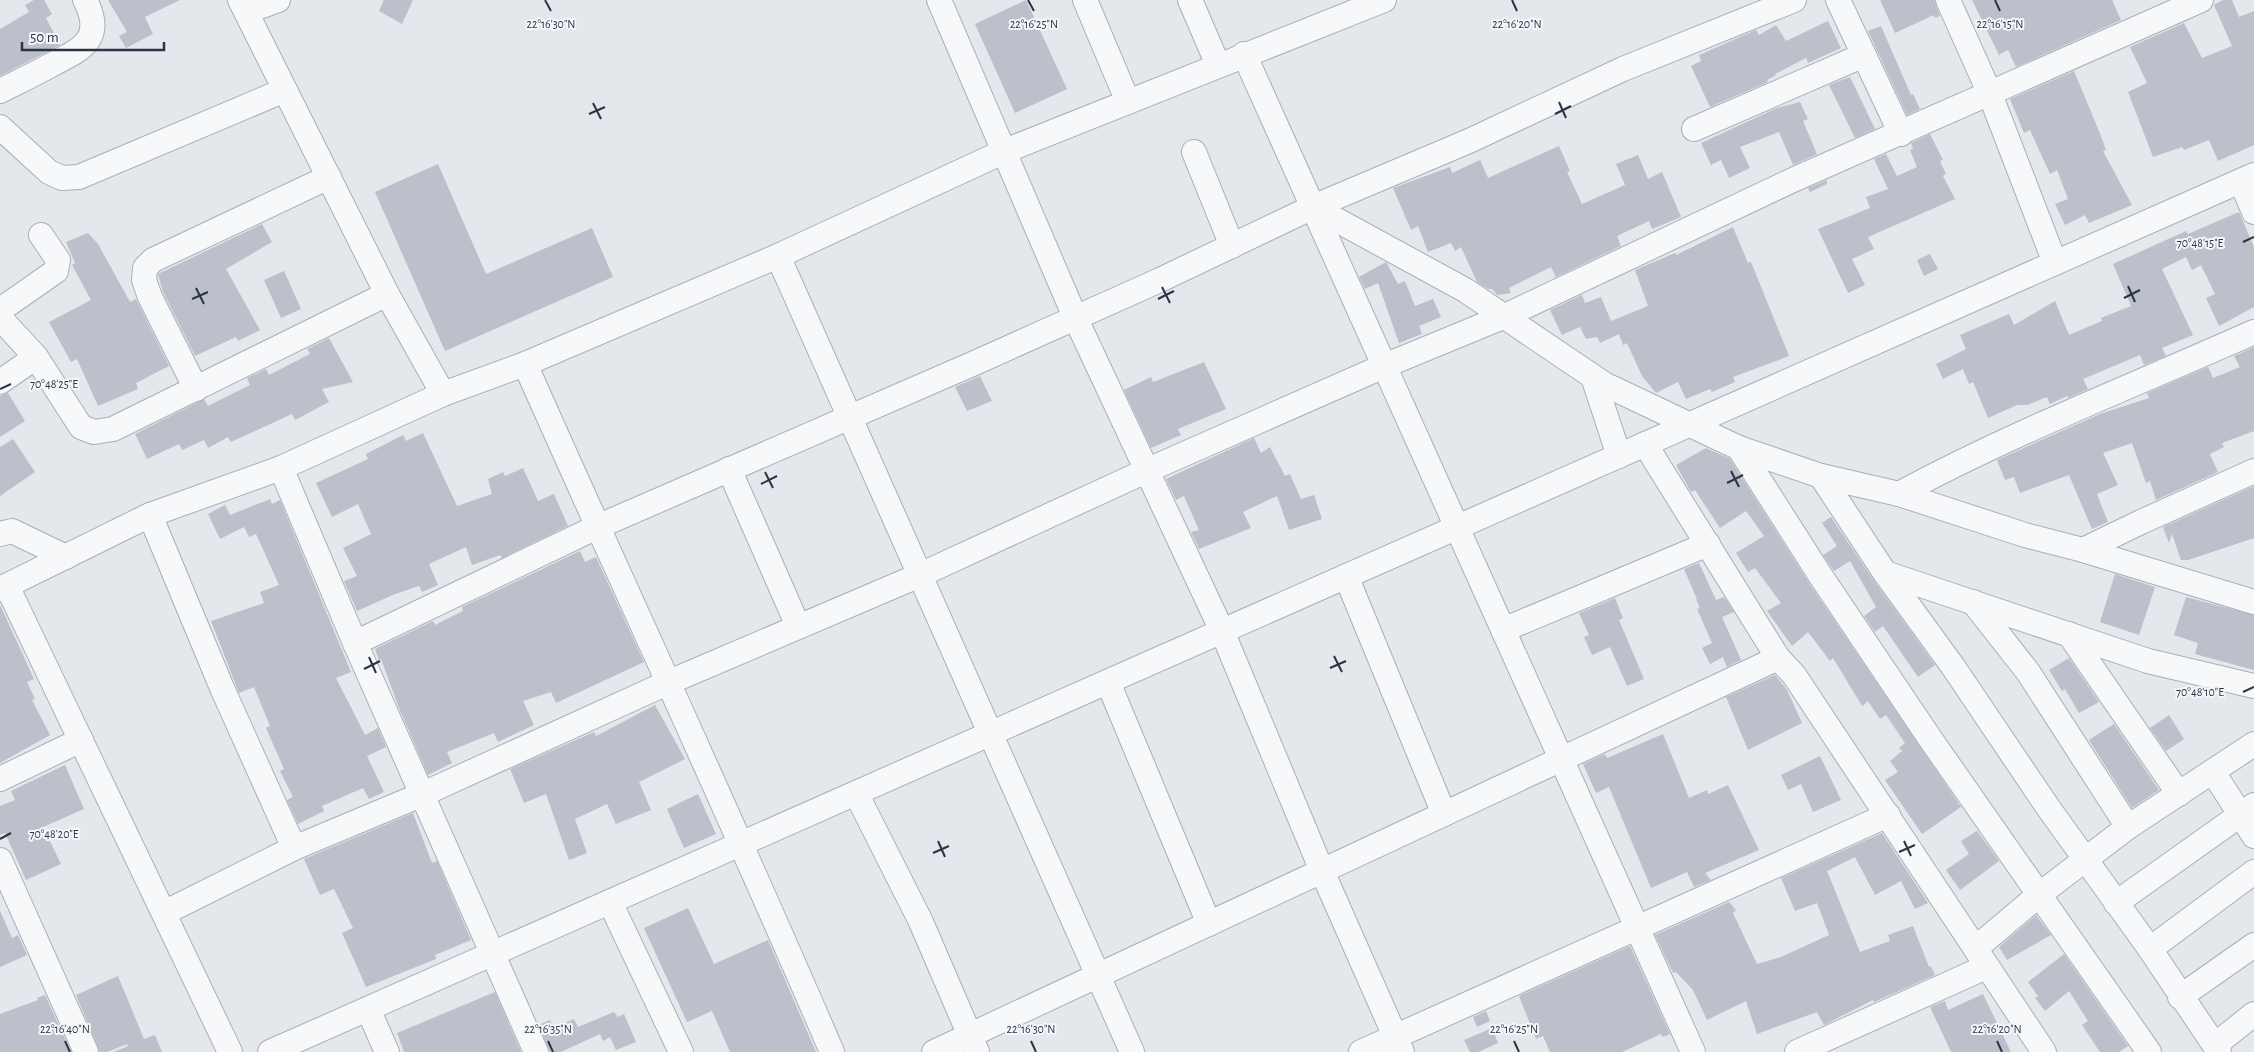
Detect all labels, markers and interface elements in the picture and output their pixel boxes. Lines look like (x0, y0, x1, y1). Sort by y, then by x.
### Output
text: 22°16'30"N (526, 18, 576, 30)
text: 22°16'25"N (1010, 18, 1058, 30)
text: 22°16'20"N (1492, 18, 1542, 30)
text: 22°16'15"N (1977, 18, 2023, 30)
scale bar (22, 20, 165, 52)
text: 50 m (30, 30, 59, 45)
text: 70°48'15"E (2177, 237, 2224, 249)
text: 70°48'25"E (30, 378, 78, 390)
text: 70°48'10"E (2176, 686, 2224, 698)
text: 70°48'20"E (29, 828, 79, 840)
text: 22°16'40"N (40, 1023, 90, 1035)
text: 22°16'35"N (524, 1023, 572, 1035)
text: 22°16'30"N (1006, 1023, 1056, 1035)
text: 22°16'25"N (1490, 1023, 1538, 1035)
text: 22°16'20"N (1972, 1023, 2022, 1035)

